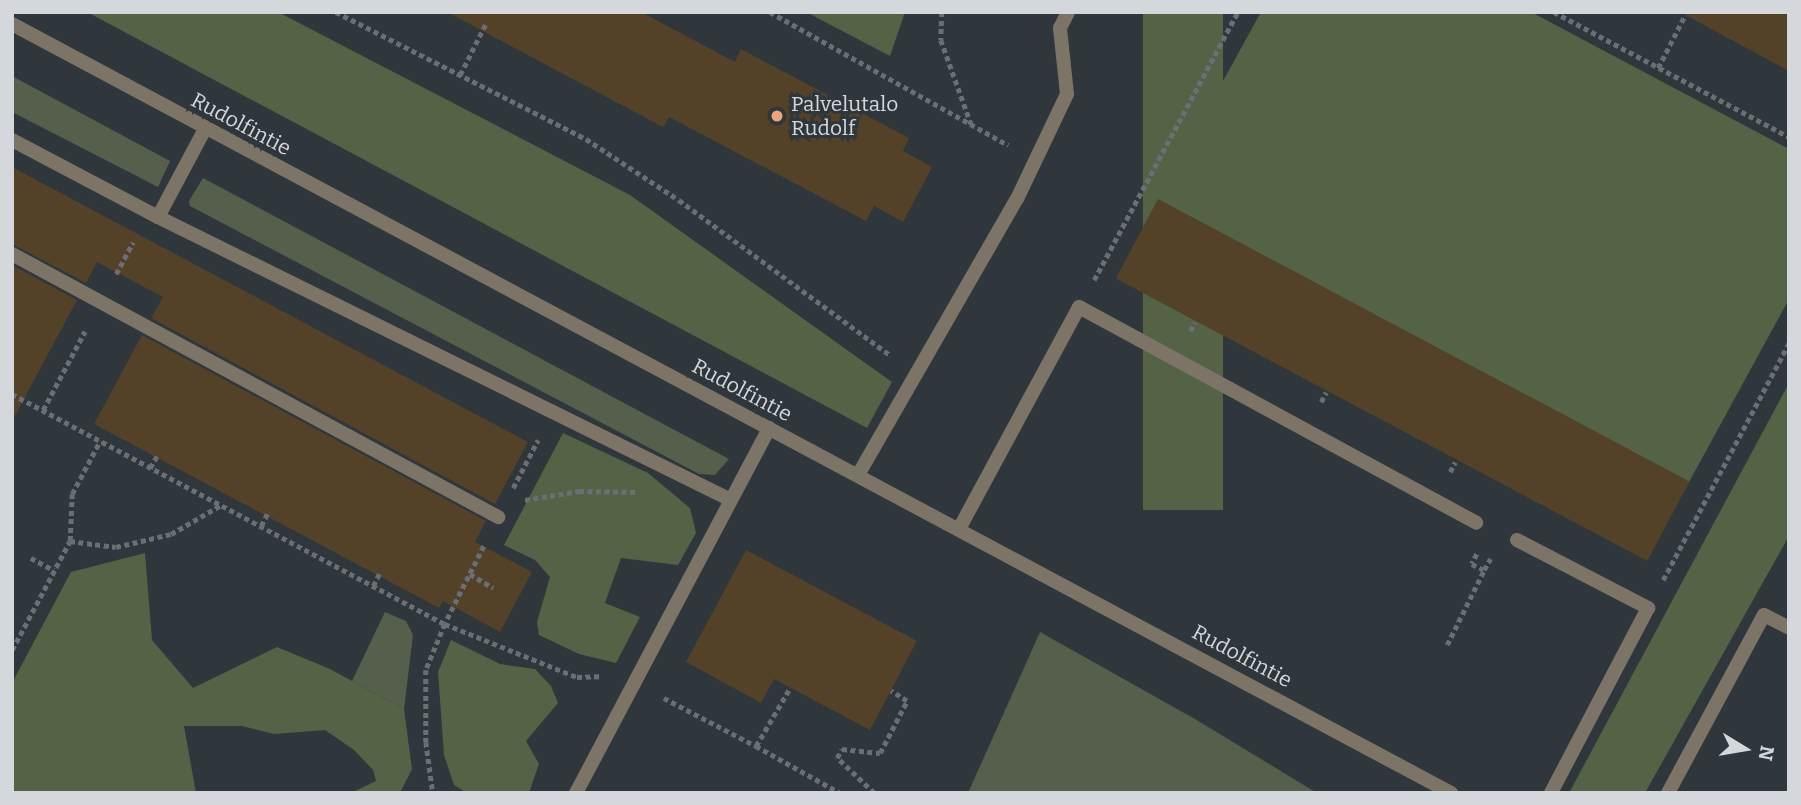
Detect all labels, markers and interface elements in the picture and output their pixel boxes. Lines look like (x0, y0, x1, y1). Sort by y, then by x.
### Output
street label: Rudolfintie (187, 87, 295, 161)
place label: Palvelutalo Rudolf (791, 91, 898, 141)
marker: Palvelutalo Rudolf (769, 108, 785, 124)
street label: Rudolfintie (688, 353, 796, 427)
street label: Rudolfintie (1188, 619, 1296, 693)
north arrow (1710, 714, 1780, 784)
text: N (1753, 744, 1779, 762)

